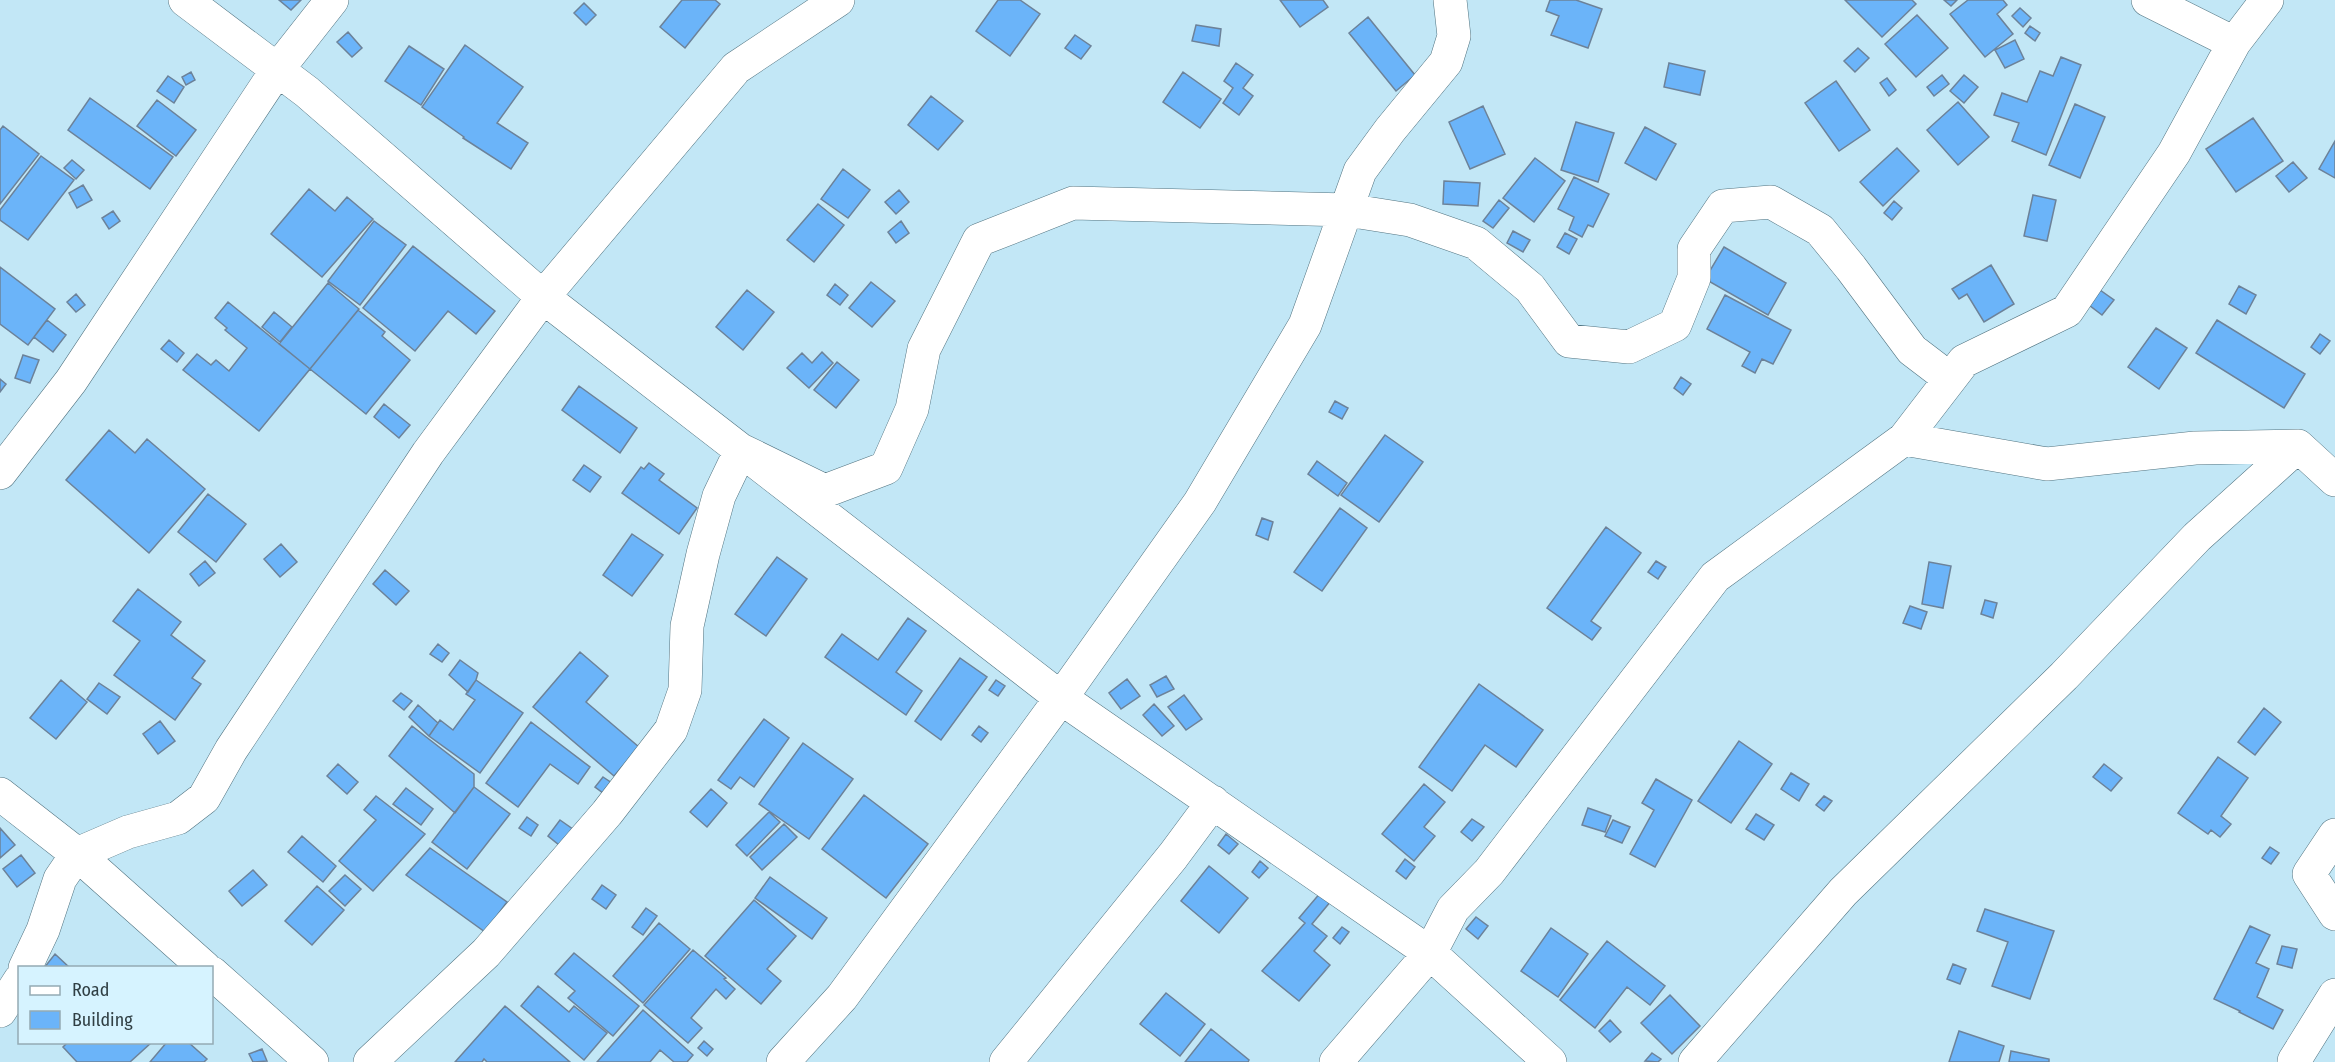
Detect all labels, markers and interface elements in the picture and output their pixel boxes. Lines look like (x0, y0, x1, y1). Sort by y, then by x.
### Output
legend (18, 966, 213, 1044)
text: Road (72, 979, 109, 1001)
text: Building (72, 1009, 133, 1031)

